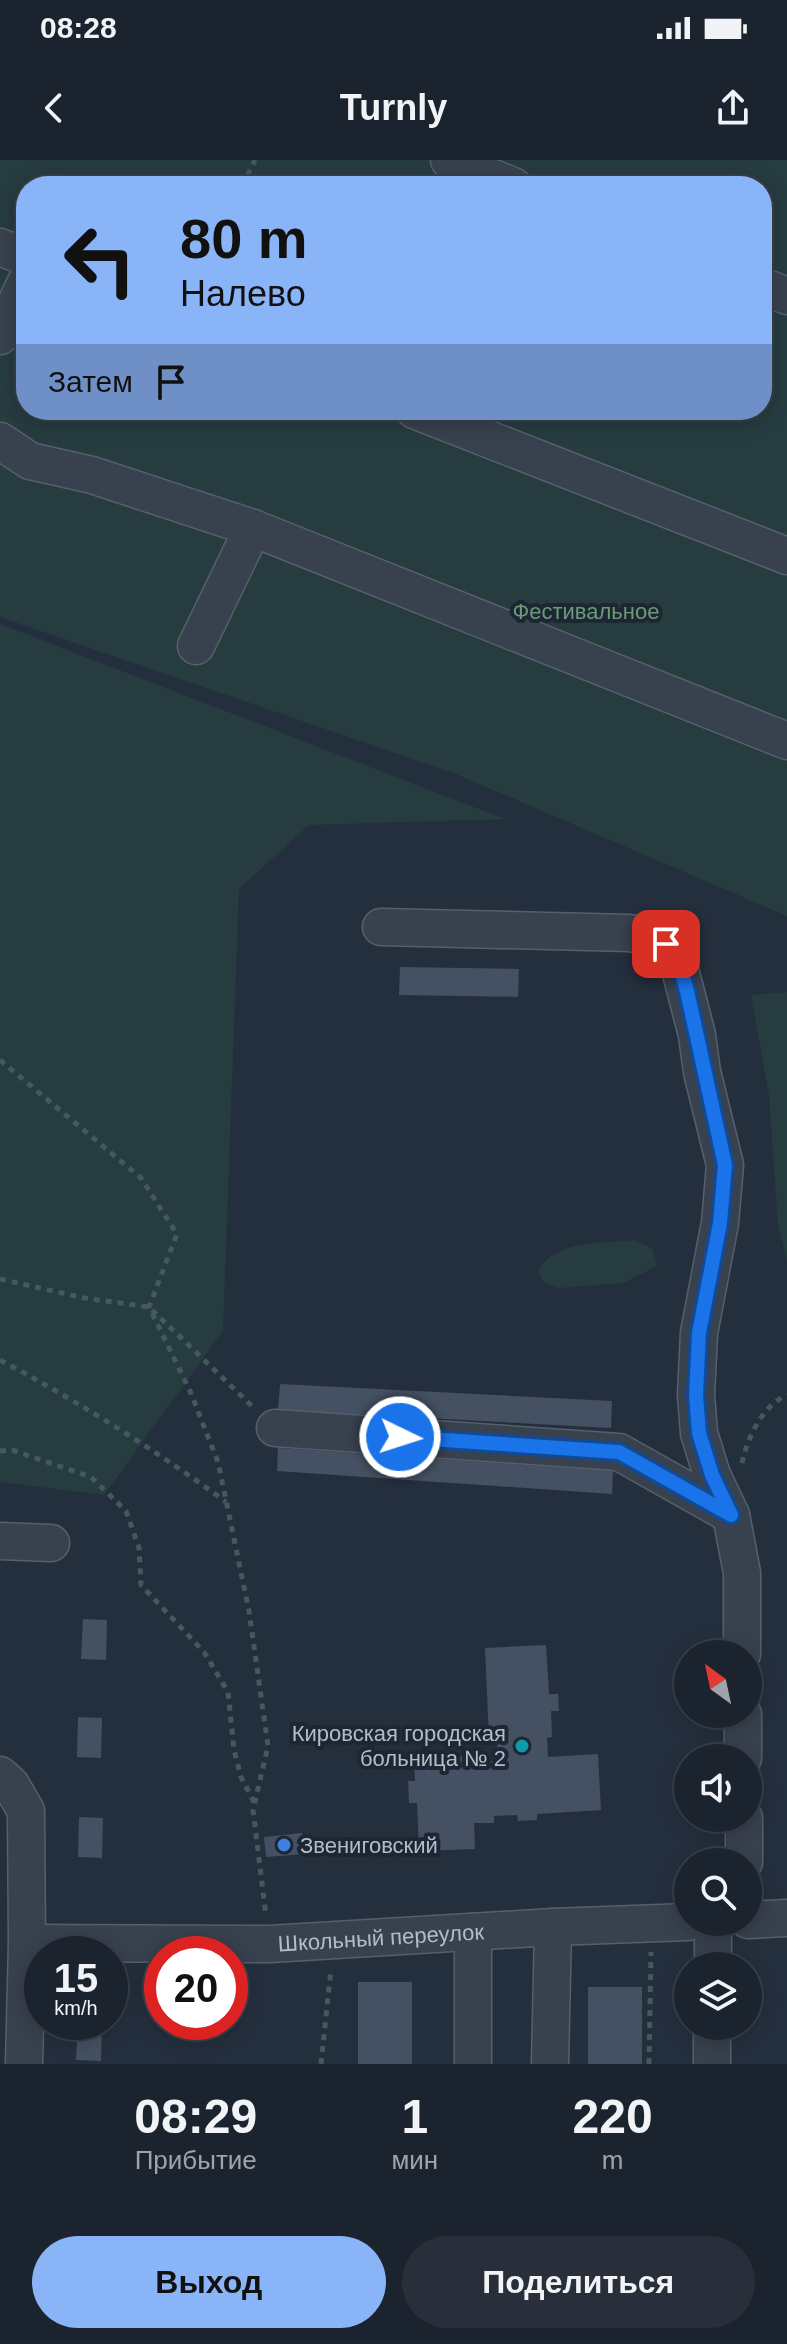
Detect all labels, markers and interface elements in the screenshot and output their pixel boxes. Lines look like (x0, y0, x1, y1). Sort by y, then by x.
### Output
text: 08:28 (40, 11, 117, 44)
icon: back (32, 86, 76, 130)
icon: share (711, 86, 755, 130)
text: Turnly (340, 87, 447, 128)
text: 80 m (180, 207, 308, 270)
icon: left (48, 208, 152, 312)
text: Налево (180, 273, 306, 314)
icon: arrive (149, 360, 193, 404)
text: Затем (48, 365, 133, 398)
park label: Фестивальное (513, 599, 659, 624)
pin (632, 910, 700, 978)
icon: arrive (644, 922, 688, 966)
position arrow (358, 1395, 442, 1479)
north arrow (674, 1640, 762, 1728)
map controls (674, 1640, 762, 2040)
place label: Кировская городская больница № 2 (292, 1721, 506, 1771)
marker: Кировская городская больница № 2 (513, 1737, 531, 1755)
button: sound (674, 1744, 762, 1832)
place label: Звениговский (300, 1833, 438, 1858)
marker: Звениговский (275, 1836, 293, 1854)
button: search (674, 1848, 762, 1936)
street label: Школьный переулок (277, 1919, 485, 1957)
speed limit sign: 20 (144, 1936, 248, 2040)
button: layers (674, 1952, 762, 2040)
text: 15 (54, 1956, 98, 2000)
text: km/h (54, 1997, 98, 2019)
text: 08:29 (134, 2090, 257, 2143)
text: 1 (401, 2090, 428, 2143)
text: 220 (573, 2090, 653, 2143)
text: Прибытие (135, 2145, 257, 2175)
text: мин (391, 2145, 438, 2175)
text: m (602, 2145, 623, 2175)
button: Выход (32, 2236, 386, 2328)
button: Поделиться (402, 2236, 755, 2328)

